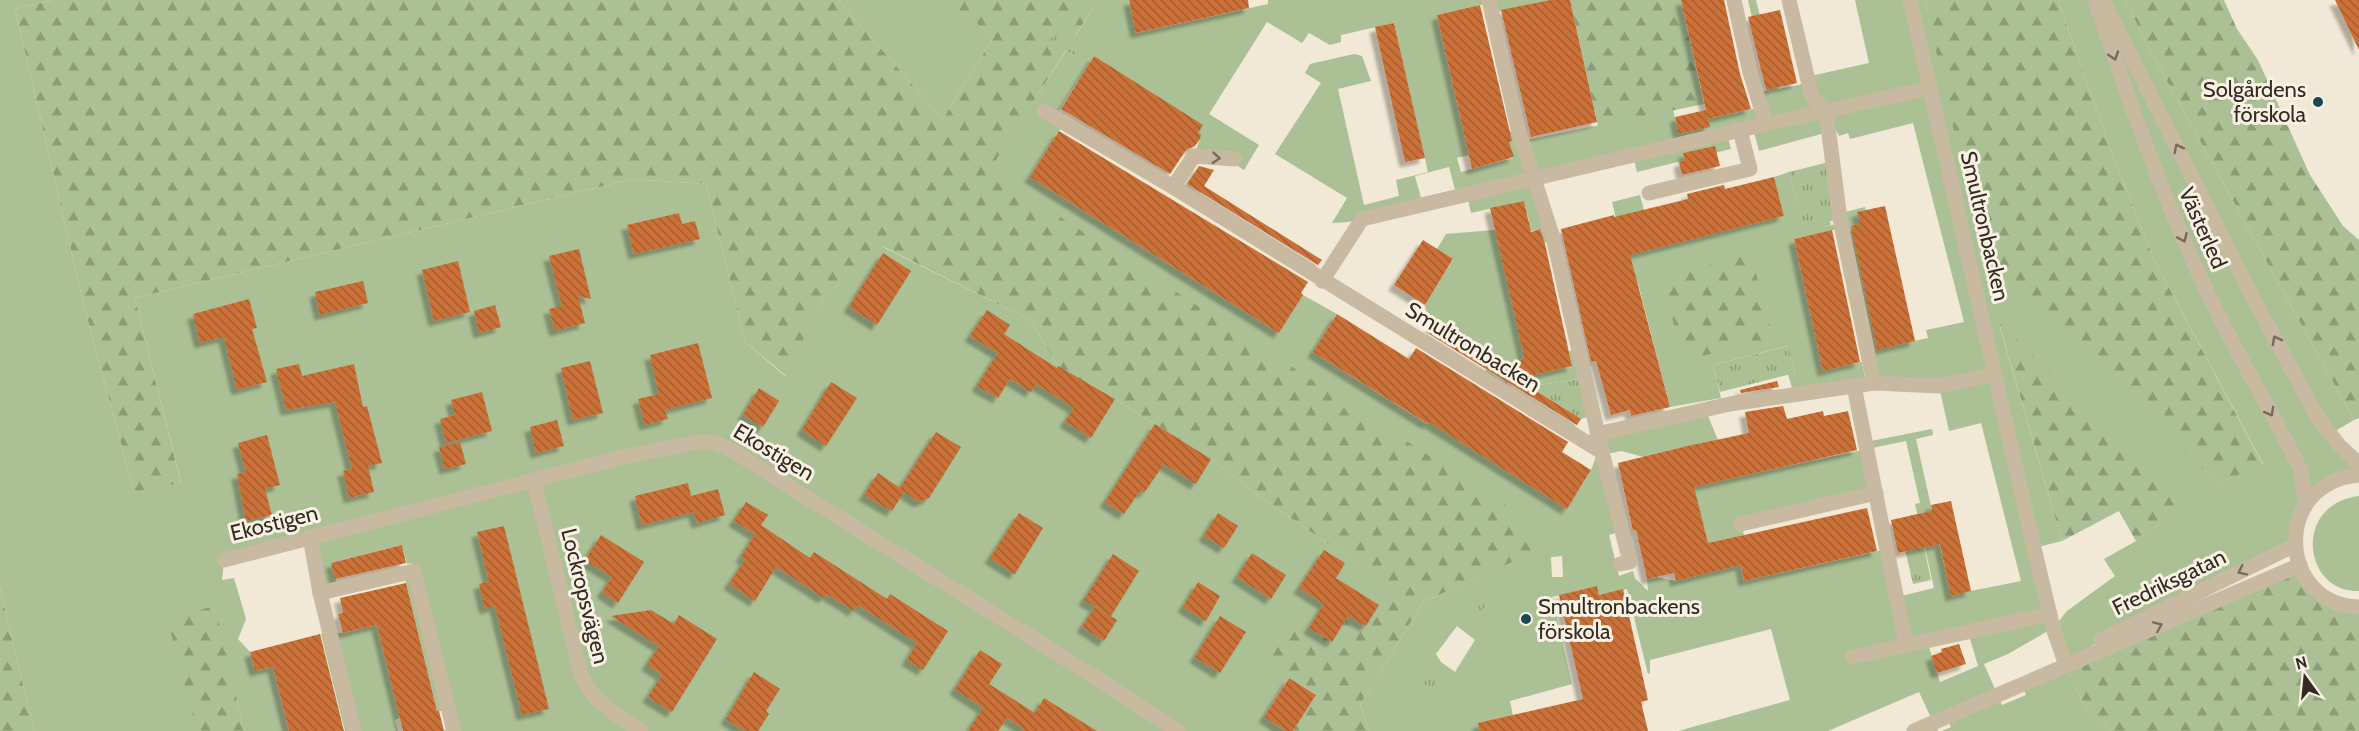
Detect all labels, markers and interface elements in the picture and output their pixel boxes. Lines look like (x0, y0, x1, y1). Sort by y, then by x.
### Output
one-way arrow (2106, 50, 2119, 61)
place label: Solgårdens förskola (2203, 76, 2306, 128)
marker: Solgårdens förskola (2311, 95, 2325, 109)
one-way arrow (2173, 143, 2185, 154)
street label: Smultronbacken (1955, 149, 2015, 303)
one-way arrow (1212, 151, 1221, 164)
street label: Västerled (2173, 183, 2233, 273)
one-way arrow (2175, 231, 2187, 242)
street label: Smultronbacken (1401, 296, 1545, 398)
one-way arrow (2272, 336, 2283, 346)
one-way arrow (2263, 406, 2274, 416)
street label: Ekostigen (729, 417, 819, 487)
street label: Ekostigen (227, 499, 321, 547)
street label: Lockropsvägen (555, 525, 615, 667)
street label: Fredriksgatan (2108, 543, 2230, 621)
one-way arrow (2238, 563, 2249, 575)
place label: Smultronbackens förskola (1538, 593, 1700, 645)
marker: Smultronbackens förskola (1519, 612, 1533, 626)
one-way arrow (2152, 621, 2163, 633)
north arrow (2275, 647, 2335, 707)
text: N (2293, 652, 2309, 674)

